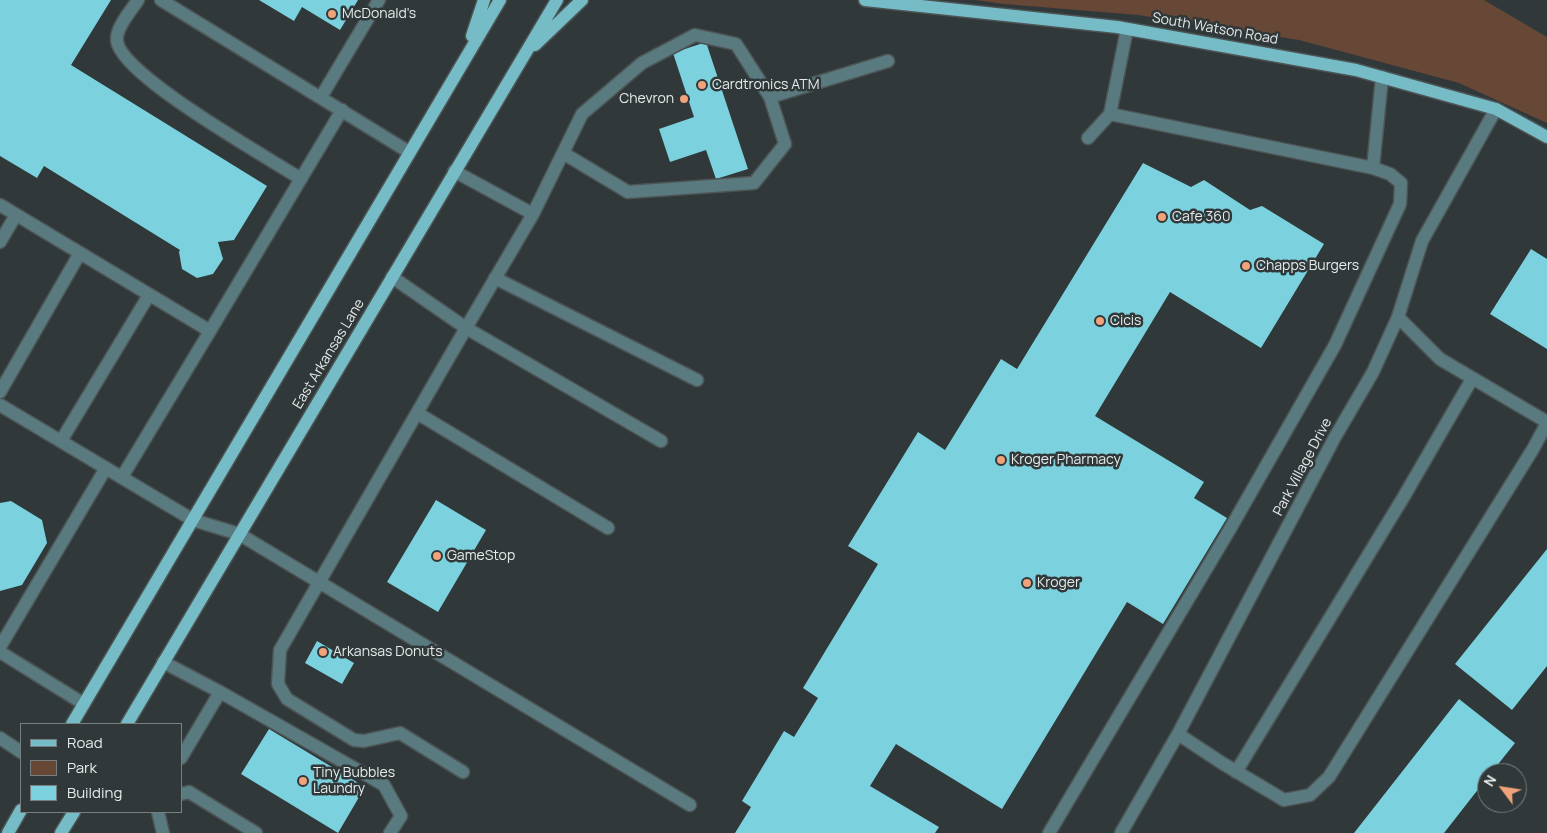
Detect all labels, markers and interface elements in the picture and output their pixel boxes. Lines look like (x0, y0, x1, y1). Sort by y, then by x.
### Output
place label: McDonald's (342, 6, 416, 22)
marker: McDonald's (326, 8, 338, 20)
street label: South Watson Road (1151, 10, 1279, 48)
place label: Cardtronics ATM (712, 77, 819, 93)
marker: Cardtronics ATM (696, 79, 708, 91)
place label: Chevron (619, 91, 674, 107)
marker: Chevron (678, 93, 690, 105)
place label: Cafe 360 (1172, 209, 1230, 225)
marker: Cafe 360 (1156, 211, 1168, 223)
place label: Chapps Burgers (1256, 258, 1359, 274)
marker: Chapps Burgers (1240, 260, 1252, 272)
street label: East Arkansas Lane (290, 296, 368, 412)
place label: Cicis (1110, 313, 1141, 329)
marker: Cicis (1094, 315, 1106, 327)
street label: Park Village Drive (1270, 415, 1336, 519)
place label: Kroger Pharmacy (1011, 452, 1121, 468)
marker: Kroger Pharmacy (995, 454, 1007, 466)
place label: GameStop (447, 548, 515, 564)
marker: GameStop (431, 550, 443, 562)
place label: Kroger (1037, 575, 1080, 591)
marker: Kroger (1021, 577, 1033, 589)
place label: Arkansas Donuts (333, 644, 443, 660)
marker: Arkansas Donuts (317, 646, 329, 658)
legend (20, 723, 182, 813)
text: Road (67, 732, 103, 753)
text: Park (67, 757, 97, 778)
north arrow (1477, 763, 1527, 813)
place label: Tiny Bubbles Laundry (313, 765, 395, 798)
text: N (1479, 771, 1500, 790)
marker: Tiny Bubbles Laundry (297, 775, 309, 787)
text: Building (67, 782, 122, 803)

